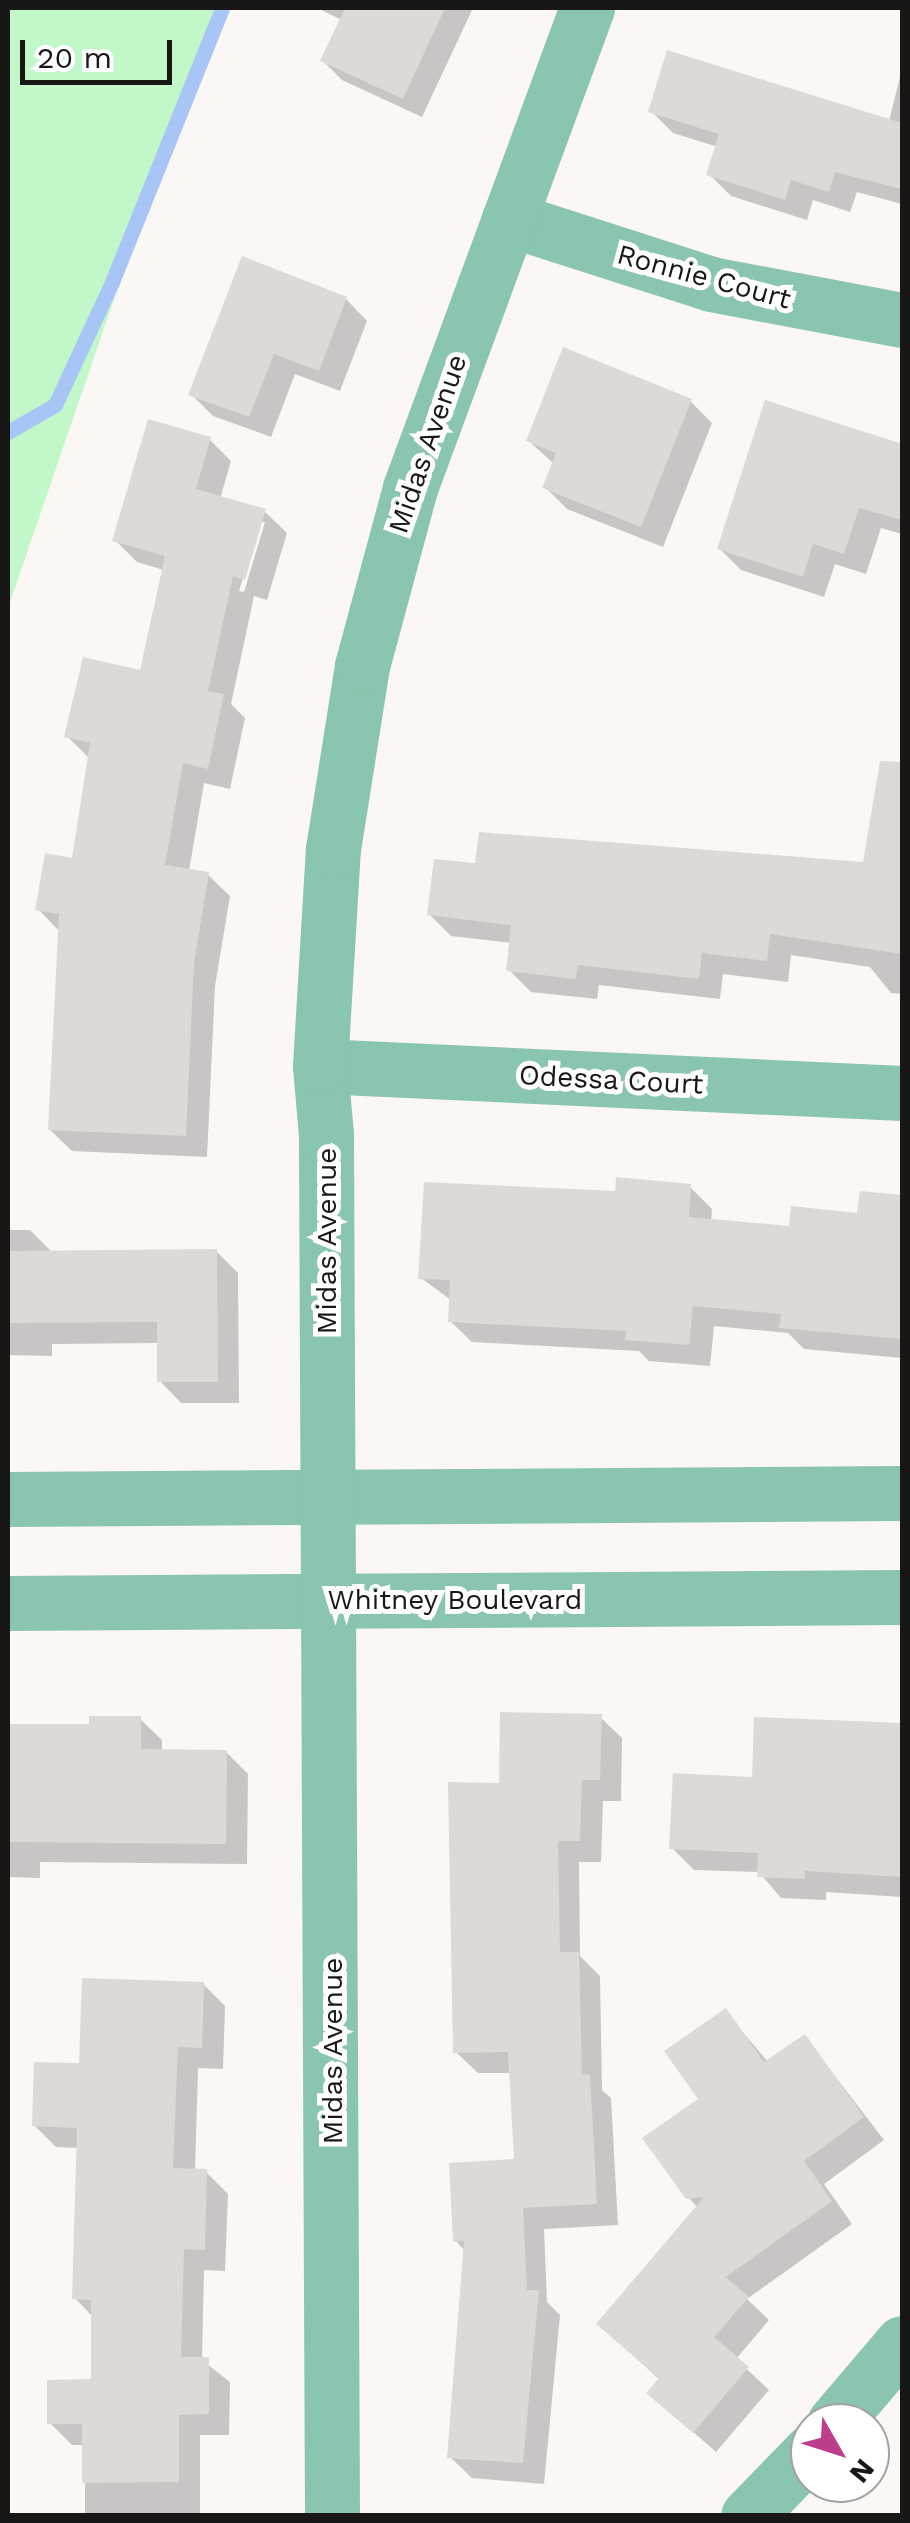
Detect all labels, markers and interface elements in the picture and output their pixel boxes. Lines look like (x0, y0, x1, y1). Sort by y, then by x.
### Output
scale bar (25, 20, 178, 82)
text: 20 m (37, 40, 112, 75)
street label: Ronnie Court (614, 238, 794, 316)
street label: Midas Avenue (381, 350, 475, 538)
street label: Odessa Court (518, 1058, 704, 1102)
street label: Midas Avenue (310, 1147, 344, 1335)
street label: Whitney Boulevard (327, 1583, 583, 1617)
street label: Midas Avenue (316, 1957, 350, 2145)
north arrow (790, 2403, 890, 2503)
text: N (843, 2452, 882, 2489)

